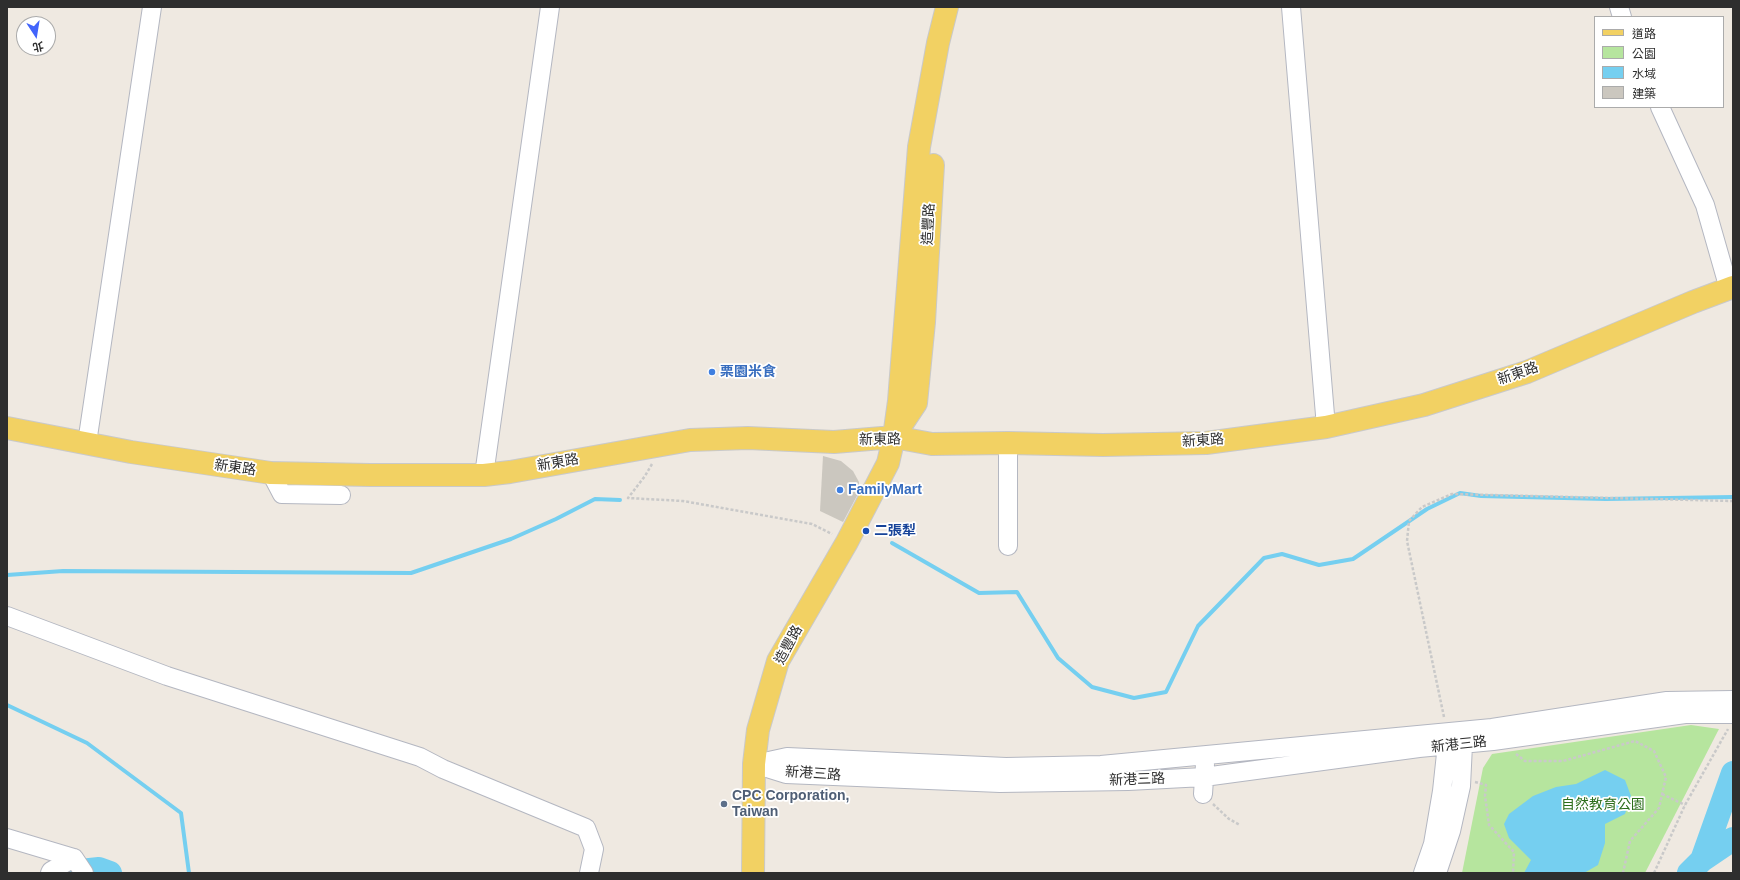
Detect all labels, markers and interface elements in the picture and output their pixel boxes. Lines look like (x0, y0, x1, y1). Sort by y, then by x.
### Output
north arrow (16, 16, 56, 56)
legend (1594, 16, 1724, 108)
text: 道路 (1632, 27, 1656, 41)
text: 北 (32, 40, 45, 54)
text: 公園 (1632, 47, 1656, 61)
text: 水域 (1632, 67, 1656, 81)
text: 建築 (1632, 87, 1656, 101)
street label: 造豐路 (920, 203, 938, 245)
street label: 新東路 (1495, 359, 1541, 389)
place label: 栗園米食 (720, 364, 776, 380)
marker: 栗園米食 (707, 367, 717, 377)
street label: 新東路 (859, 431, 901, 449)
street label: 新東路 (1181, 431, 1225, 451)
street label: 新東路 (536, 451, 580, 475)
street label: 新東路 (213, 457, 257, 479)
place label: FamilyMart (848, 482, 922, 498)
marker: FamilyMart (835, 485, 845, 495)
place label: 二張犁 (874, 523, 916, 539)
marker: 二張犁 (861, 526, 871, 536)
street label: 造豐路 (772, 623, 806, 667)
street label: 新港三路 (1430, 734, 1488, 756)
street label: 新港三路 (784, 764, 842, 784)
street label: 新港三路 (1109, 771, 1165, 789)
place label: CPC Corporation, Taiwan (732, 788, 849, 820)
park label: 自然教育公園 (1561, 797, 1645, 813)
marker: CPC Corporation, Taiwan (719, 799, 729, 809)

